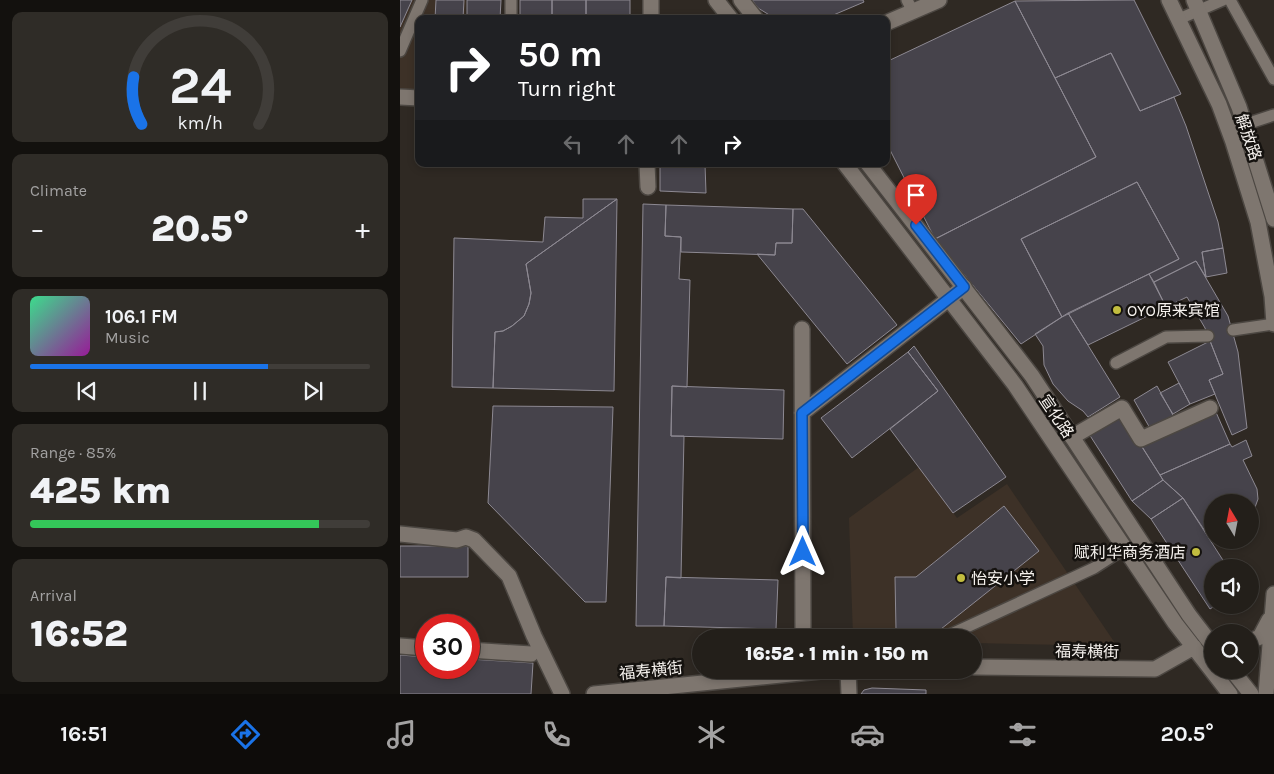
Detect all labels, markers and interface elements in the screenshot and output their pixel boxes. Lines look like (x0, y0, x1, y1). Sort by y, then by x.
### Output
text: 50 m (518, 34, 603, 75)
icon: right (435, 35, 500, 100)
text: 24 (169, 55, 231, 116)
text: Turn right (518, 76, 616, 102)
street label: 解放路 (1232, 111, 1265, 163)
text: km/h (177, 113, 223, 134)
icon: left (559, 130, 587, 158)
icon: ahead (612, 130, 640, 158)
icon: ahead (665, 130, 693, 158)
icon: right (718, 130, 746, 158)
pin (895, 174, 937, 225)
text: Climate (30, 181, 87, 200)
icon: arrive (902, 181, 930, 209)
text: 20.5° (151, 206, 249, 251)
text: − (30, 212, 45, 245)
text: + (355, 212, 370, 245)
place label: OYO原来宾馆 (1127, 301, 1220, 320)
marker: OYO原来宾馆 (1111, 304, 1123, 316)
text: 106.1 FM (105, 306, 178, 328)
text: Music (105, 328, 150, 347)
icon: previous (73, 377, 101, 405)
icon: pause (186, 377, 214, 405)
icon: next (299, 377, 327, 405)
street label: 宣化路 (1035, 391, 1078, 441)
text: Range · 85% (30, 443, 116, 462)
text: 425 km (30, 468, 171, 513)
north arrow (1204, 494, 1259, 549)
map controls (1204, 494, 1259, 679)
position arrow (776, 525, 828, 577)
place label: 赋利华商务酒店 (1074, 543, 1186, 562)
marker: 赋利华商务酒店 (1190, 546, 1202, 558)
button: sound (1204, 559, 1259, 614)
place label: 怡安小学 (971, 569, 1035, 588)
marker: 怡安小学 (955, 572, 967, 584)
text: Arrival (30, 586, 77, 605)
text: 16:52 (30, 611, 128, 656)
speed limit sign: 30 (415, 614, 480, 679)
button: search (1204, 624, 1259, 679)
street label: 福寿横街 (1055, 641, 1119, 662)
text: 16:52 · 1 min · 150 m (745, 643, 929, 665)
street label: 福寿横街 (618, 658, 684, 683)
icon: directions (228, 717, 263, 752)
icon: music (384, 717, 419, 752)
icon: phone (539, 717, 574, 752)
icon: climate (694, 717, 729, 752)
icon: car (850, 717, 885, 752)
icon: filters (1005, 717, 1040, 752)
text: 16:51 (60, 721, 108, 747)
text: 20.5° (1160, 721, 1214, 747)

